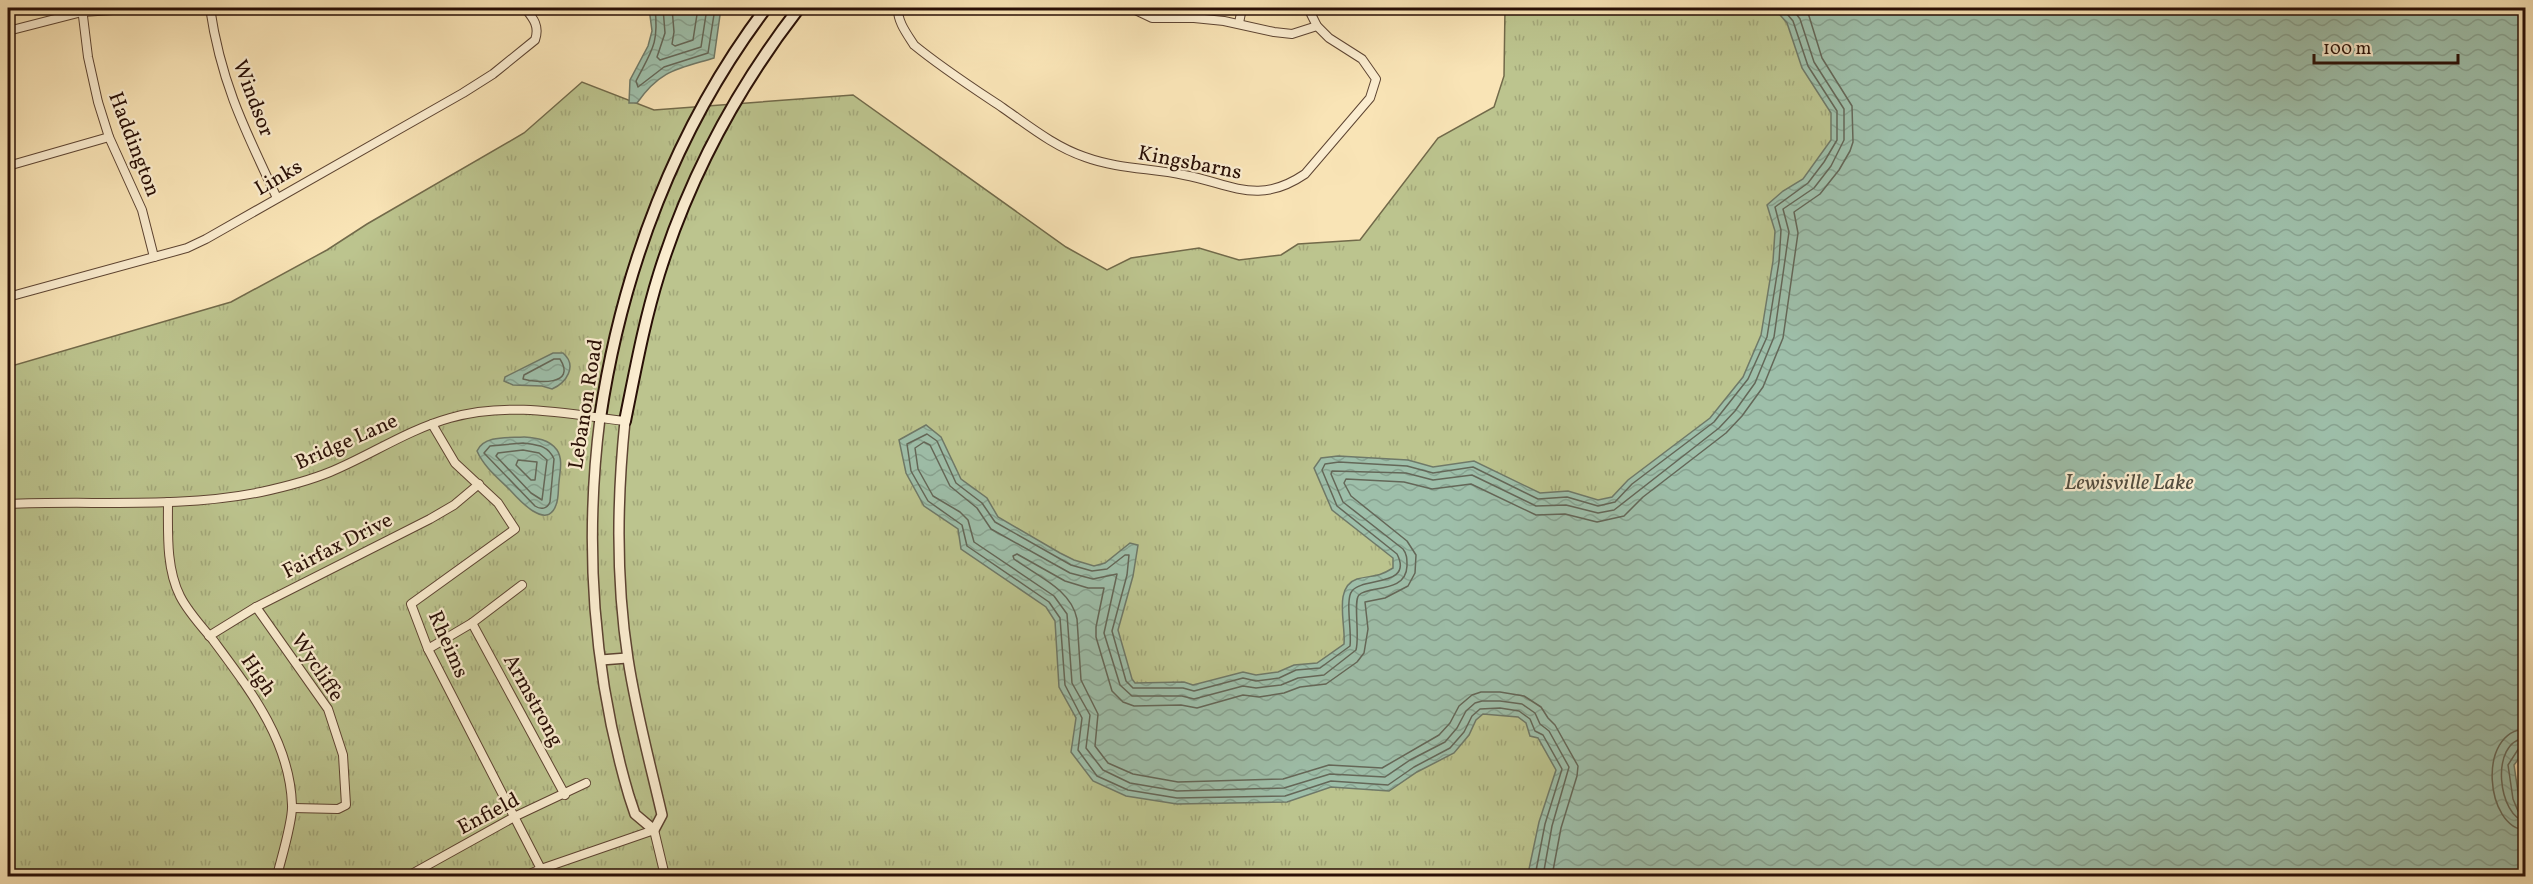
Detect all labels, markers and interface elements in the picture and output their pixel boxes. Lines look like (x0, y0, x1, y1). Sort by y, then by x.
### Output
scale bar (2314, 27, 2458, 65)
text: 100 m (2323, 37, 2372, 62)
street label: Windsor (225, 56, 281, 141)
street label: Haddington (100, 88, 167, 201)
street label: Kingsbarns (1135, 139, 1244, 188)
street label: Links (249, 153, 308, 204)
street label: Lebanon Road (562, 337, 611, 471)
street label: Bridge Lane (291, 407, 403, 478)
water label: Lewisville Lake (2065, 468, 2194, 499)
street label: Fairfax Drive (278, 506, 398, 587)
street label: Rheims (420, 606, 475, 683)
street label: Wycliffe (283, 628, 350, 708)
street label: High (233, 649, 282, 703)
street label: Armstrong (495, 649, 570, 752)
street label: Enfield (453, 786, 525, 843)

